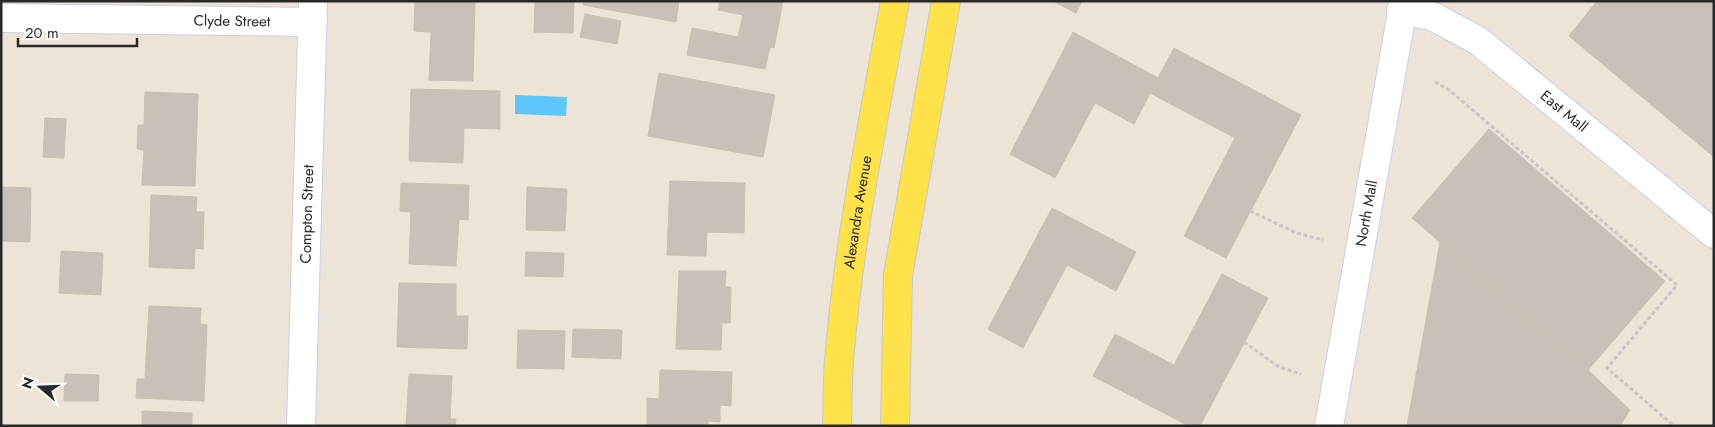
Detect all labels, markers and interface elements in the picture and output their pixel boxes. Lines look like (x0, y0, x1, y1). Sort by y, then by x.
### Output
street label: Clyde Street (193, 9, 271, 32)
scale bar (18, 15, 136, 47)
text: 20 m (25, 22, 59, 44)
street label: East Mall (1535, 85, 1593, 137)
street label: Alexandra Avenue (838, 154, 878, 270)
street label: Compton Street (295, 164, 319, 264)
street label: North Mall (1350, 178, 1383, 248)
north arrow (15, 362, 65, 412)
text: N (16, 374, 39, 391)

